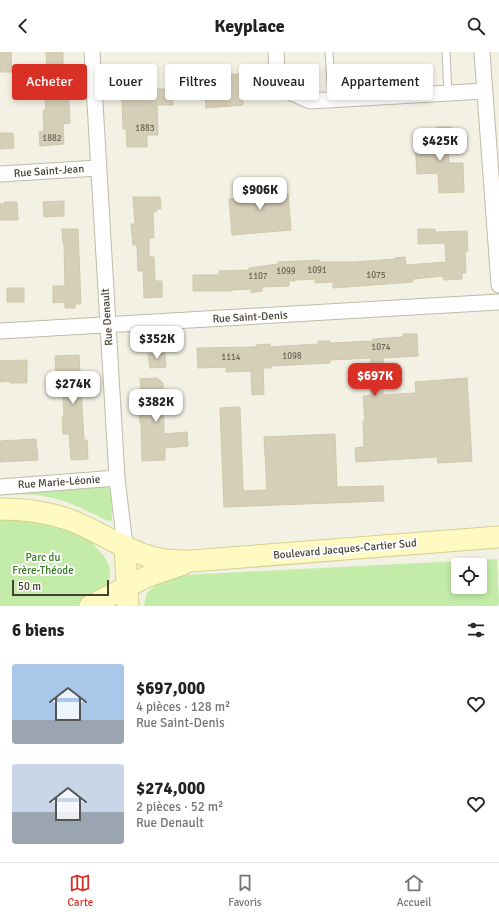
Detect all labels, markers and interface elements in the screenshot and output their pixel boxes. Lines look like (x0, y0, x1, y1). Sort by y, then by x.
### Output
icon: back (12, 15, 34, 37)
text: Keyplace (214, 15, 285, 37)
icon: search (465, 15, 487, 37)
chip: Acheter (12, 64, 87, 100)
chip: Louer (95, 64, 157, 100)
chip: Filtres (165, 64, 231, 100)
chip: Nouveau (239, 64, 319, 100)
chip: Appartement (327, 64, 433, 100)
house number: 1883 (135, 123, 155, 134)
pin: $425K (412, 128, 468, 162)
house number: 1882 (42, 133, 62, 144)
text: $425K (422, 133, 458, 149)
street label: Rue Saint-Jean (13, 162, 85, 180)
pin: $906K (232, 177, 288, 211)
text: $906K (242, 182, 278, 198)
house number: 1091 (307, 265, 327, 276)
house number: 1099 (276, 266, 296, 277)
house number: 1075 (366, 270, 386, 281)
house number: 1107 (248, 271, 268, 282)
street label: Rue Denault (99, 288, 115, 346)
street label: Rue Saint-Denis (212, 309, 288, 325)
pin: $352K (129, 326, 185, 360)
text: $352K (139, 331, 175, 347)
house number: 1074 (371, 342, 391, 353)
house number: 1098 (282, 351, 302, 362)
house number: 1114 (221, 352, 241, 363)
pin: $697K (347, 363, 403, 397)
text: $697K (357, 368, 393, 384)
pin: $274K (45, 371, 101, 405)
text: $274K (55, 376, 91, 392)
pin: $382K (128, 389, 184, 423)
text: $382K (138, 394, 174, 410)
street label: Rue Marie-Léonie (17, 473, 101, 491)
street label: Boulevard Jacques-Cartier Sud (273, 536, 418, 562)
park label: Parc du Frère-Théode (12, 551, 74, 577)
map controls (451, 558, 487, 594)
button: locate (451, 558, 487, 594)
scale bar (12, 578, 109, 597)
text: 50 m (18, 580, 41, 593)
icon: filters (465, 619, 487, 641)
text: 6 biens (12, 620, 64, 641)
text: $697,000 (136, 678, 205, 699)
icon: home (44, 680, 92, 728)
icon: heart (465, 693, 487, 715)
text: 4 pièces · 128 m² (136, 699, 230, 715)
text: Rue Saint-Denis (136, 715, 225, 731)
text: $274,000 (136, 778, 205, 799)
icon: home (44, 780, 92, 828)
icon: heart (465, 793, 487, 815)
text: 2 pièces · 52 m² (136, 799, 223, 815)
text: Rue Denault (136, 815, 204, 831)
tab: Carte (68, 872, 93, 909)
tab: Favoris (228, 872, 262, 909)
tab: Accueil (397, 872, 431, 909)

